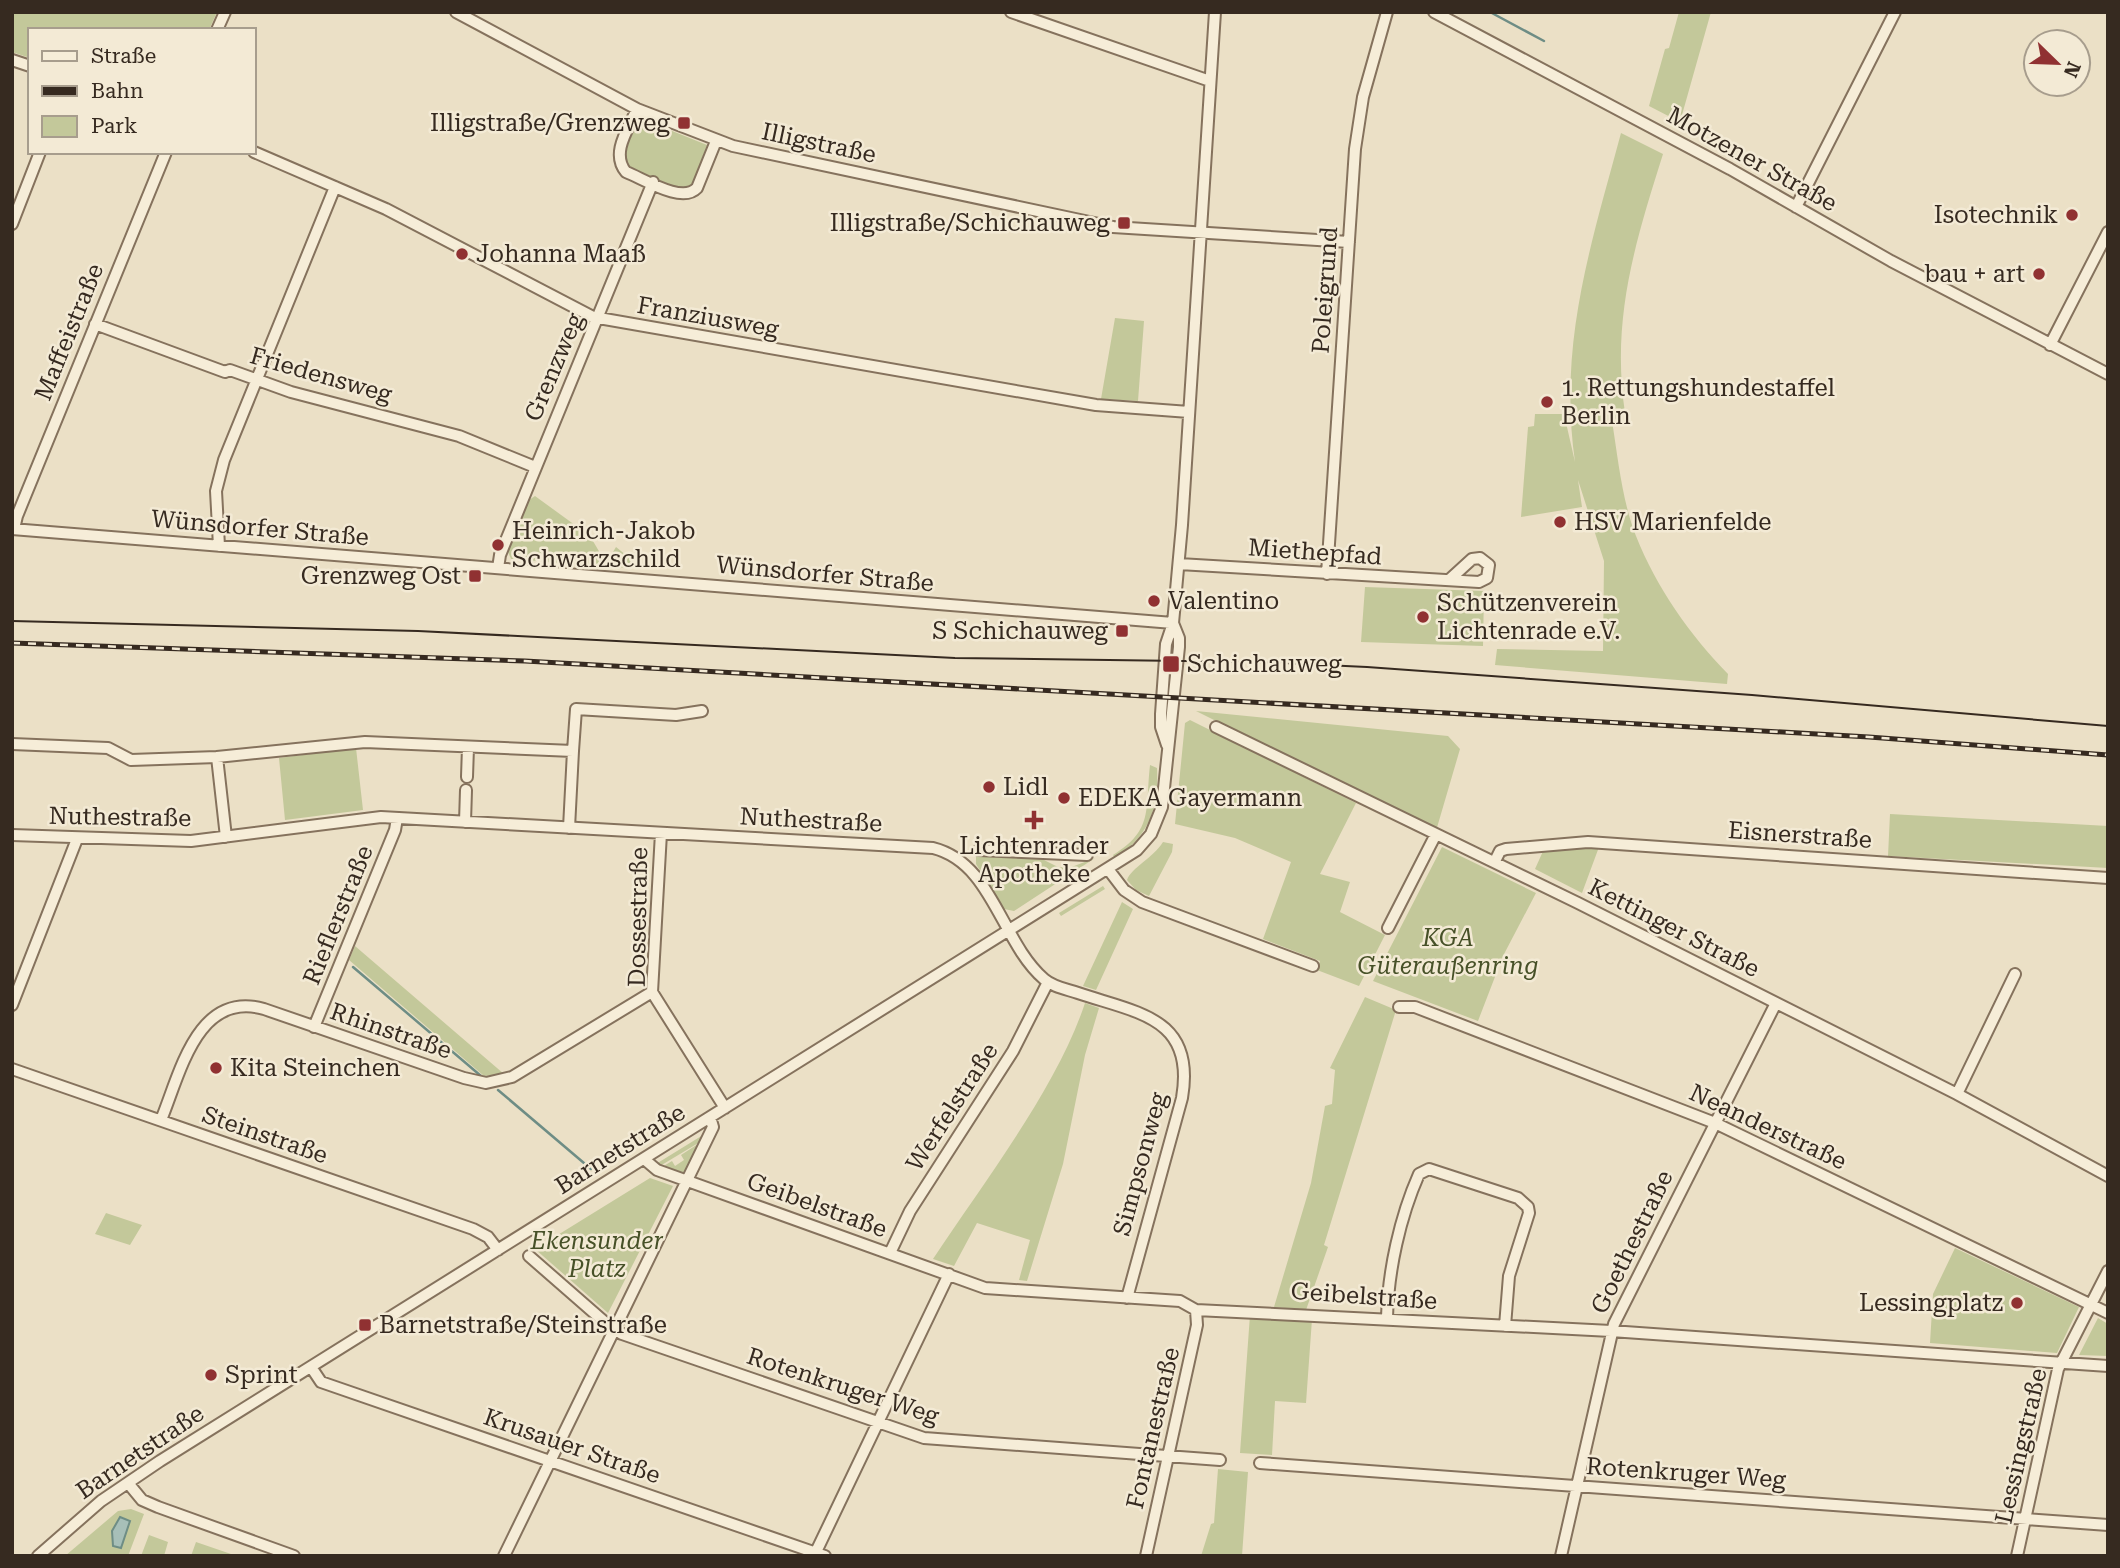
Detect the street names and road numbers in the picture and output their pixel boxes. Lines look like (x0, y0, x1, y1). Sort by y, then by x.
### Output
street label: Motzener Straße (1662, 101, 1842, 217)
street label: Illigstraße (759, 117, 879, 169)
street label: Poleigrund (1307, 226, 1343, 354)
street label: Maffeistraße (29, 259, 109, 405)
street label: Franziusweg (635, 291, 781, 343)
street label: Grenzweg (519, 308, 589, 425)
street label: Friedensweg (247, 341, 396, 409)
street label: Wünsdorfer Straße (150, 505, 370, 551)
street label: Miethepfad (1247, 533, 1383, 571)
street label: Wünsdorfer Straße (715, 551, 935, 597)
street label: Nuthestraße (48, 802, 192, 832)
street label: Nuthestraße (739, 802, 883, 838)
street label: Eisnerstraße (1727, 816, 1873, 854)
street label: Rieflerstraße (297, 841, 379, 989)
street label: Dossestraße (623, 847, 653, 987)
street label: Kettinger Straße (1584, 873, 1764, 983)
street label: Rhinstraße (327, 997, 455, 1065)
street label: Werfelstraße (900, 1038, 1004, 1176)
street label: Neanderstraße (1685, 1078, 1851, 1176)
street label: Simpsonweg (1107, 1089, 1173, 1239)
street label: Barnetstraße (550, 1098, 690, 1200)
street label: Steinstraße (199, 1100, 331, 1170)
street label: Goethestraße (1585, 1166, 1679, 1318)
street label: Geibelstraße (743, 1167, 891, 1243)
street label: Geibelstraße (1290, 1277, 1438, 1315)
street label: Rotenkruger Weg (743, 1342, 943, 1430)
street label: Fontanestraße (1121, 1344, 1185, 1512)
street label: Lessingstraße (1990, 1366, 2052, 1526)
street label: Barnetstraße (71, 1399, 209, 1505)
street label: Krusauer Straße (480, 1403, 664, 1489)
street label: Rotenkruger Weg (1585, 1452, 1787, 1494)

